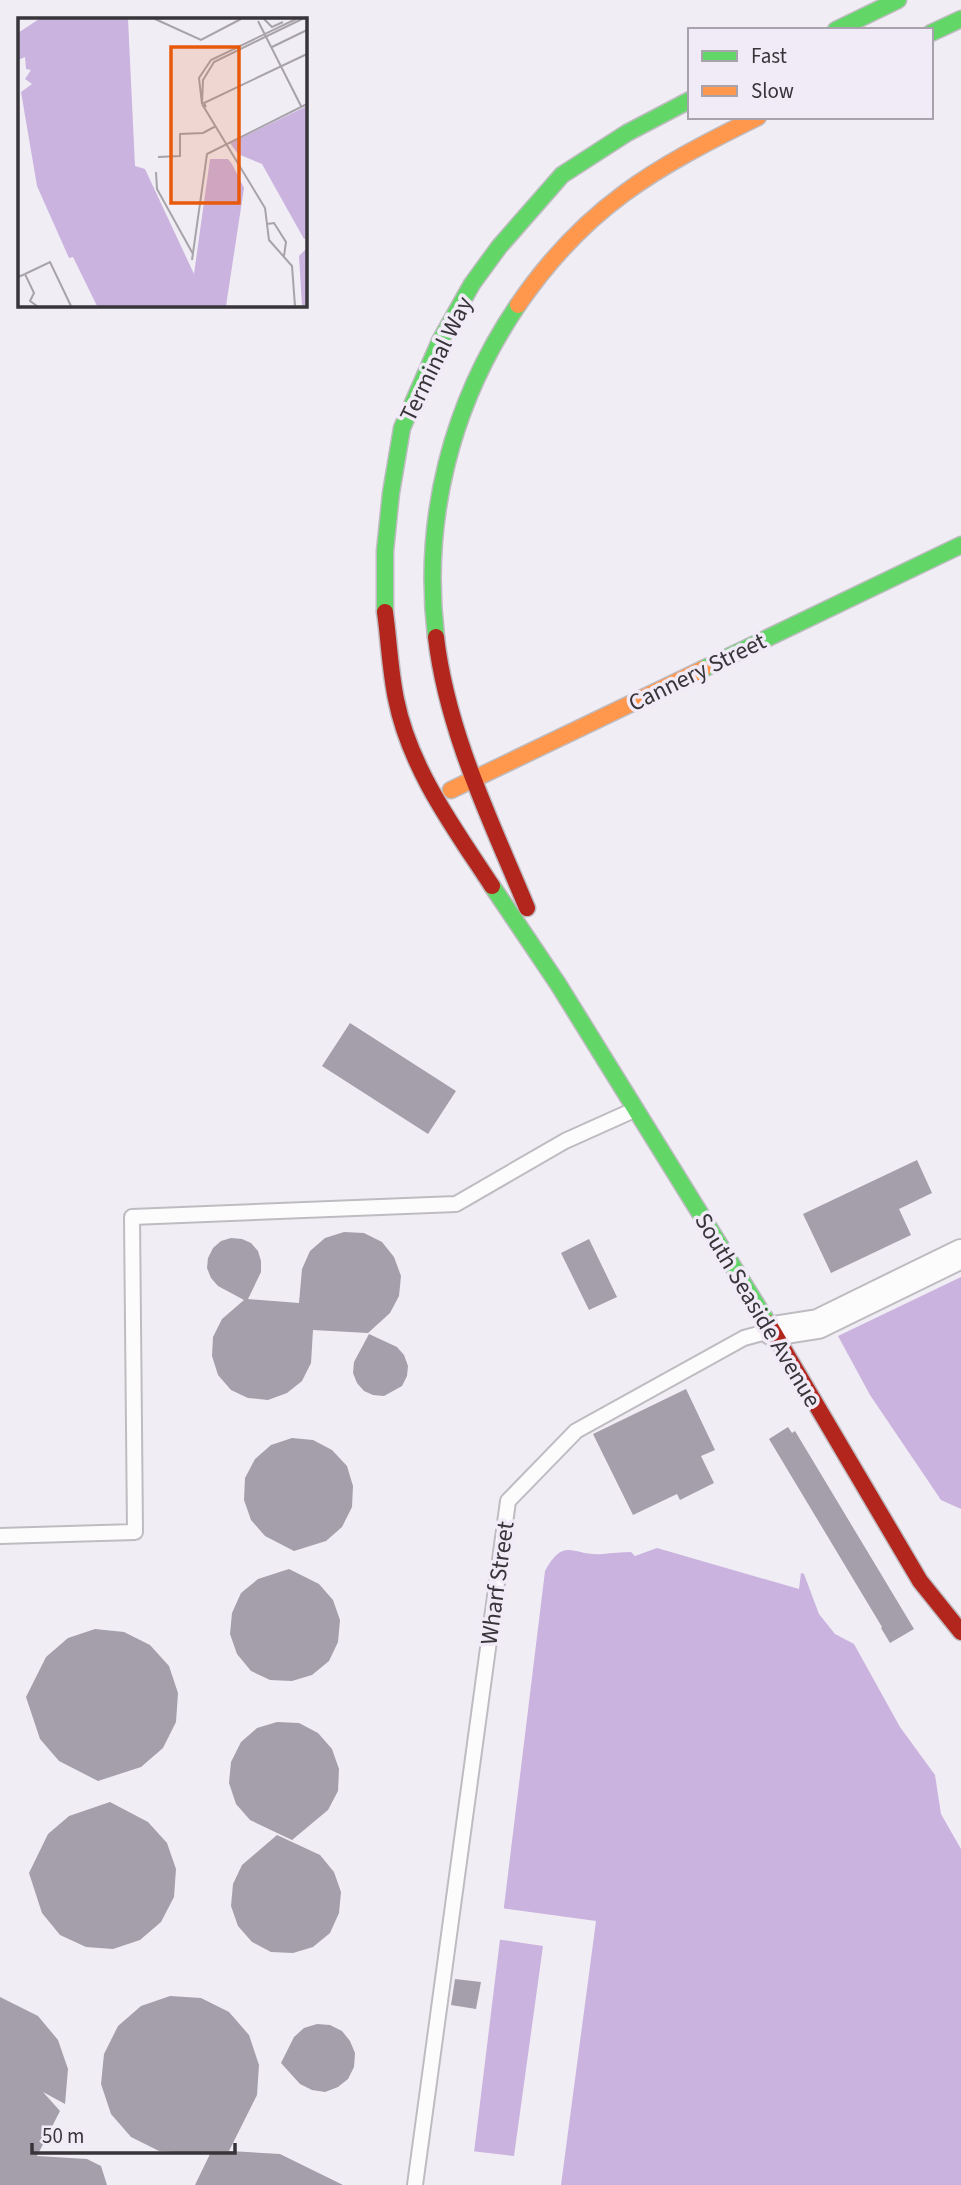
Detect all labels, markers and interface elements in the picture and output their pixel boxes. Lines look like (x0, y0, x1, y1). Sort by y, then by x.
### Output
inset map (18, 18, 306, 306)
legend (688, 28, 933, 119)
text: Fast (751, 41, 787, 71)
text: Slow (751, 76, 794, 106)
street label: Terminal Way (391, 291, 482, 428)
street label: Cannery Street (623, 624, 772, 721)
street label: South Seaside Avenue (686, 1206, 830, 1414)
street label: Wharf Street (472, 1519, 523, 1647)
scale bar (32, 2112, 234, 2156)
text: 50 m (42, 2121, 84, 2151)

